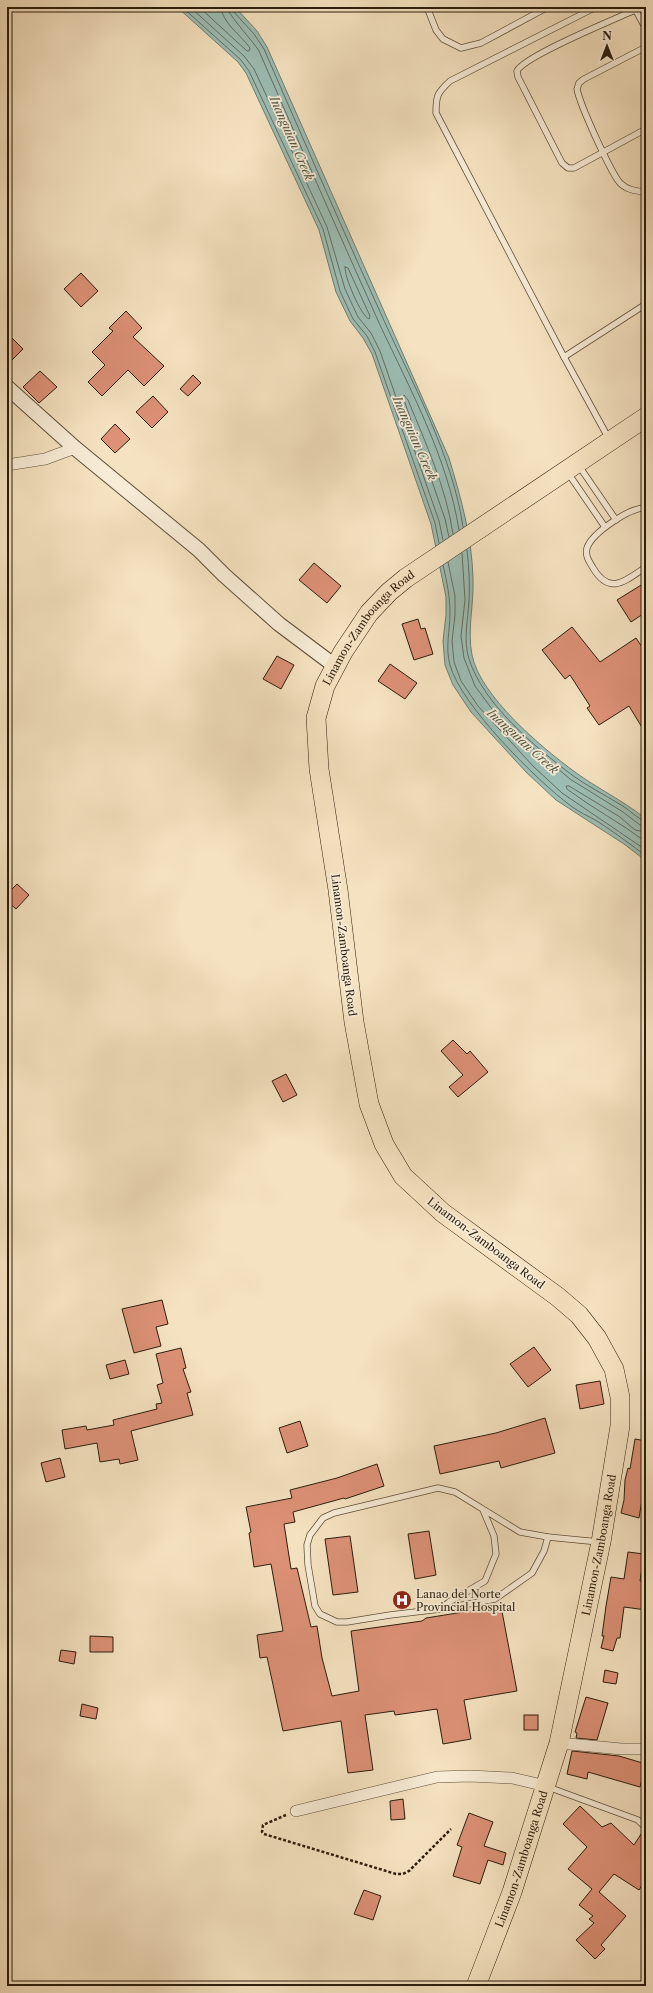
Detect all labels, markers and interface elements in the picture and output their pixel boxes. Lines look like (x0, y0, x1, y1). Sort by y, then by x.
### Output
north arrow (587, 26, 627, 66)
text: N (602, 29, 612, 43)
water label: Inanguian Creek (266, 93, 318, 183)
water label: Inanguian Creek (389, 393, 441, 483)
street label: Linamon-Zamboanga Road (320, 567, 417, 688)
water label: Inanguian Creek (483, 704, 562, 777)
street label: Linamon-Zamboanga Road (328, 873, 360, 1017)
street label: Linamon-Zamboanga Road (425, 1194, 548, 1292)
street label: Linamon-Zamboanga Road (579, 1473, 619, 1617)
place label: Lanao del Norte Provincial Hospital (416, 1587, 516, 1614)
hospital icon: Lanao del Norte Provincial Hospital (391, 1589, 413, 1611)
street label: Linamon-Zamboanga Road (492, 1789, 551, 1929)

